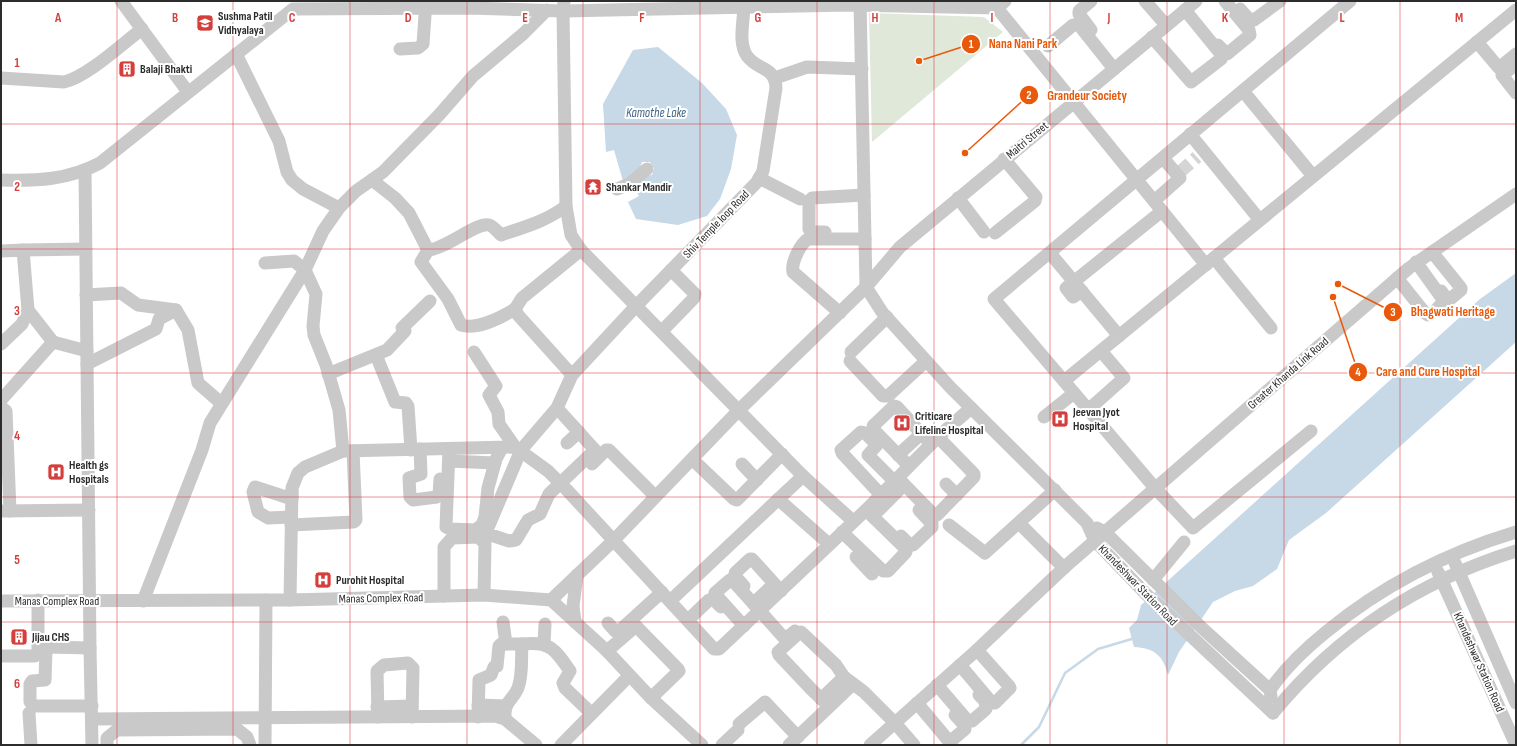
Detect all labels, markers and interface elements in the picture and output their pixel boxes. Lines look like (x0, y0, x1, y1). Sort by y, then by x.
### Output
place label: Sushma Patil Vidhyalaya (218, 9, 272, 38)
text: A (54, 10, 62, 26)
text: B (172, 10, 178, 26)
text: C (289, 10, 296, 26)
text: D (405, 10, 412, 26)
text: E (522, 10, 528, 26)
text: F (639, 10, 645, 26)
text: G (755, 10, 762, 26)
text: H (872, 10, 879, 26)
text: I (991, 10, 994, 26)
text: J (1107, 10, 1111, 26)
text: K (1222, 10, 1229, 26)
text: L (1339, 10, 1345, 26)
text: M (1455, 10, 1463, 26)
school or university icon: Sushma Patil Vidhyalaya (195, 13, 215, 33)
callout: Nana Nani Park (961, 31, 1065, 56)
text: Nana Nani Park (989, 36, 1058, 52)
text: 1 (969, 37, 974, 52)
text: 1 (14, 55, 20, 71)
building icon: Balaji Bhakti (117, 59, 137, 79)
place label: Balaji Bhakti (140, 62, 192, 77)
callout: Grandeur Society (1019, 83, 1135, 108)
text: 2 (1026, 88, 1032, 103)
text: Grandeur Society (1047, 88, 1127, 104)
water label: Kamothe Lake (626, 105, 686, 121)
street label: Maitri Street (1003, 118, 1052, 162)
temple icon: Shankar Mandir (583, 177, 603, 197)
text: 2 (14, 179, 20, 195)
place label: Shankar Mandir (606, 180, 672, 195)
street label: Shiv Temple loop Road (680, 187, 753, 261)
callout: Bhagwati Heritage (1383, 299, 1503, 324)
text: 3 (14, 303, 20, 319)
text: Bhagwati Heritage (1411, 304, 1496, 320)
text: 3 (1390, 305, 1396, 320)
street label: Greater Khanda Link Road (1245, 334, 1332, 413)
callout: Care and Cure Hospital (1348, 359, 1488, 384)
text: Care and Cure Hospital (1376, 364, 1480, 380)
text: 4 (1355, 365, 1361, 380)
place label: Jeevan Jyot Hospital (1072, 405, 1120, 434)
place label: Criticare Lifeline Hospital (915, 409, 983, 438)
hospital icon: Jeevan Jyot Hospital (1050, 409, 1070, 429)
hospital icon: Criticare Lifeline Hospital (892, 413, 912, 433)
text: 4 (14, 428, 20, 444)
place label: Health gs Hospitals (69, 458, 109, 487)
hospital icon: Health gs Hospitals (46, 462, 66, 482)
street label: Khandeshwar Station Road (1095, 541, 1180, 629)
text: 5 (14, 552, 20, 568)
hospital icon: Purohit Hospital (313, 570, 333, 590)
place label: Purohit Hospital (336, 573, 404, 588)
street label: Manas Complex Road (339, 590, 423, 607)
street label: Manas Complex Road (15, 594, 99, 609)
street label: Khandeshwar Station Road (1450, 610, 1507, 714)
building icon: Jijau CHS (9, 627, 29, 647)
place label: Jijau CHS (31, 630, 70, 645)
text: 6 (14, 676, 20, 692)

